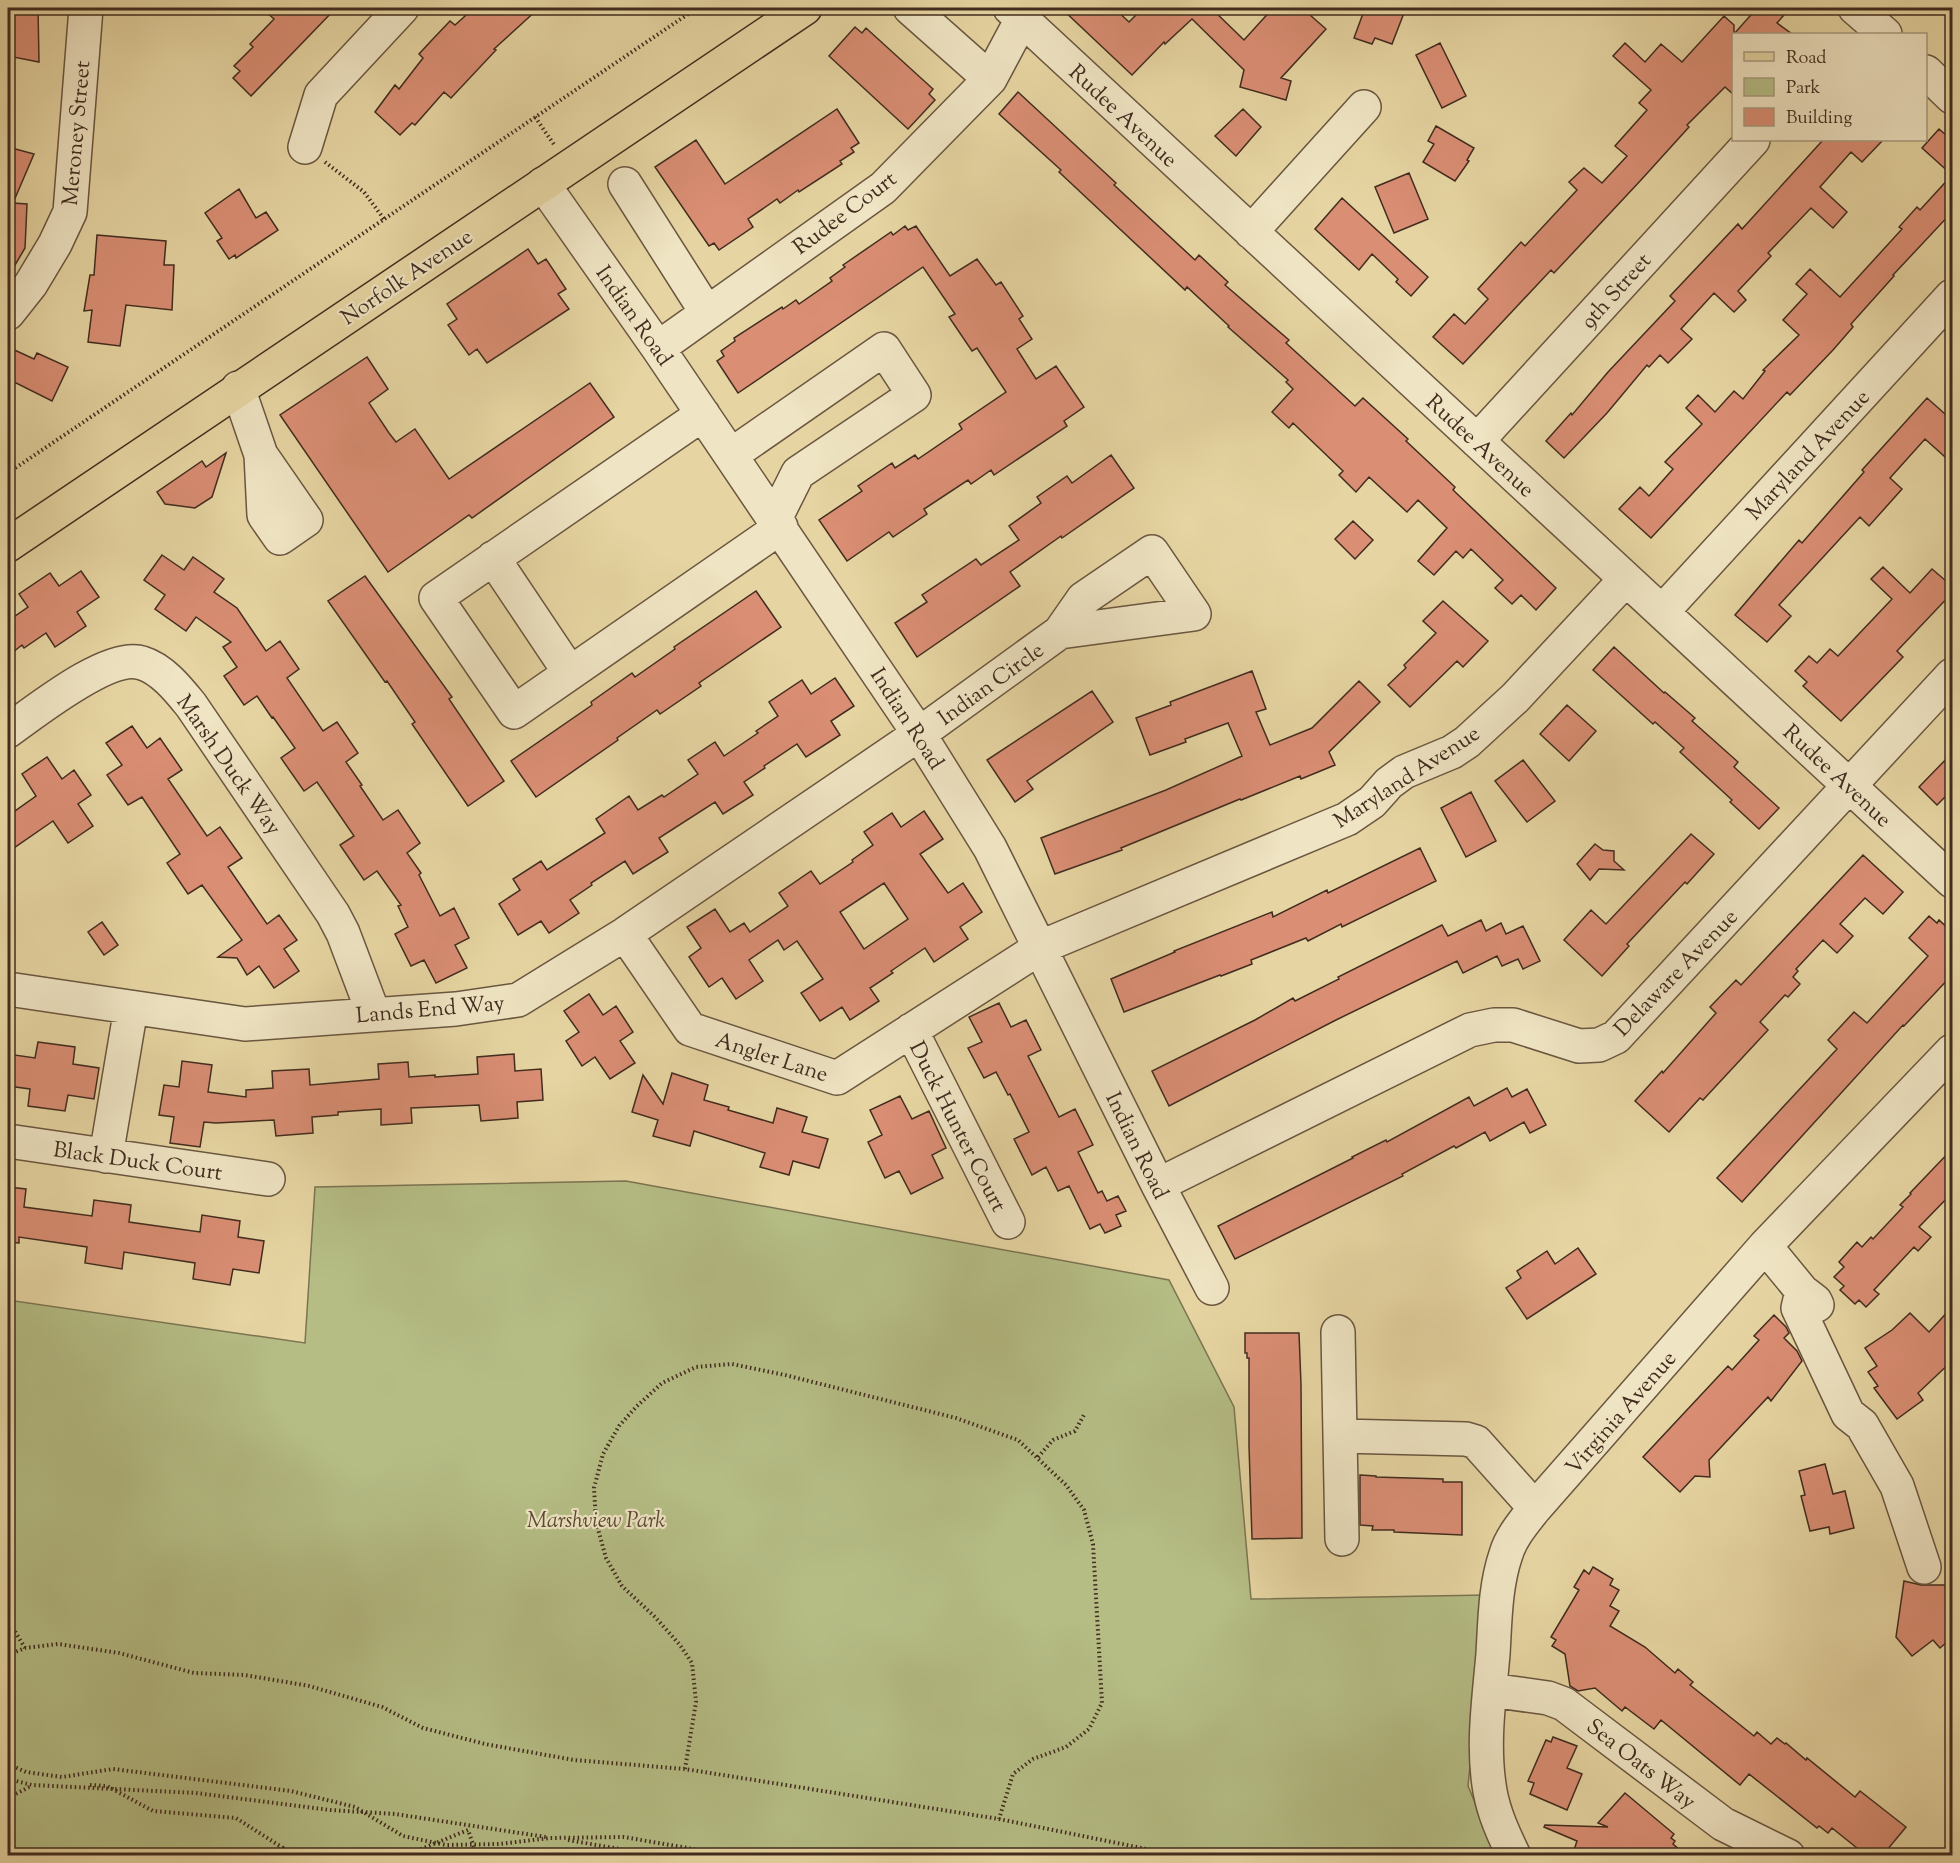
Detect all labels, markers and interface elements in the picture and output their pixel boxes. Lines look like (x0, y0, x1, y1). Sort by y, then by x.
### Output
legend (1732, 33, 1927, 141)
text: Road (1786, 46, 1826, 72)
street label: Rudee Avenue (1060, 58, 1184, 176)
street label: Meroney Street (56, 59, 100, 207)
text: Park (1786, 76, 1821, 102)
text: Building (1786, 106, 1852, 132)
street label: Rudee Court (787, 164, 905, 264)
street label: Norfolk Avenue (335, 222, 480, 335)
street label: 9th Street (1574, 247, 1660, 337)
street label: Indian Road (586, 260, 679, 373)
street label: Maryland Avenue (1740, 383, 1878, 529)
street label: Rudee Avenue (1417, 388, 1541, 506)
street label: Indian Circle (932, 636, 1051, 735)
street label: Indian Road (860, 662, 950, 777)
street label: Marsh Duck Way (167, 689, 288, 843)
street label: Rudee Avenue (1774, 718, 1898, 836)
street label: Maryland Avenue (1328, 719, 1487, 838)
street label: Delaware Avenue (1608, 903, 1747, 1045)
street label: Lands End Way (355, 989, 506, 1033)
street label: Angler Lane (711, 1026, 832, 1092)
street label: Duck Hunter Court (899, 1036, 1013, 1219)
street label: Indian Road (1096, 1087, 1175, 1205)
street label: Black Duck Court (51, 1135, 225, 1191)
street label: Virginia Avenue (1559, 1345, 1685, 1483)
park label: Marshview Park (527, 1506, 665, 1538)
street label: Sea Oats Way (1578, 1712, 1702, 1819)

